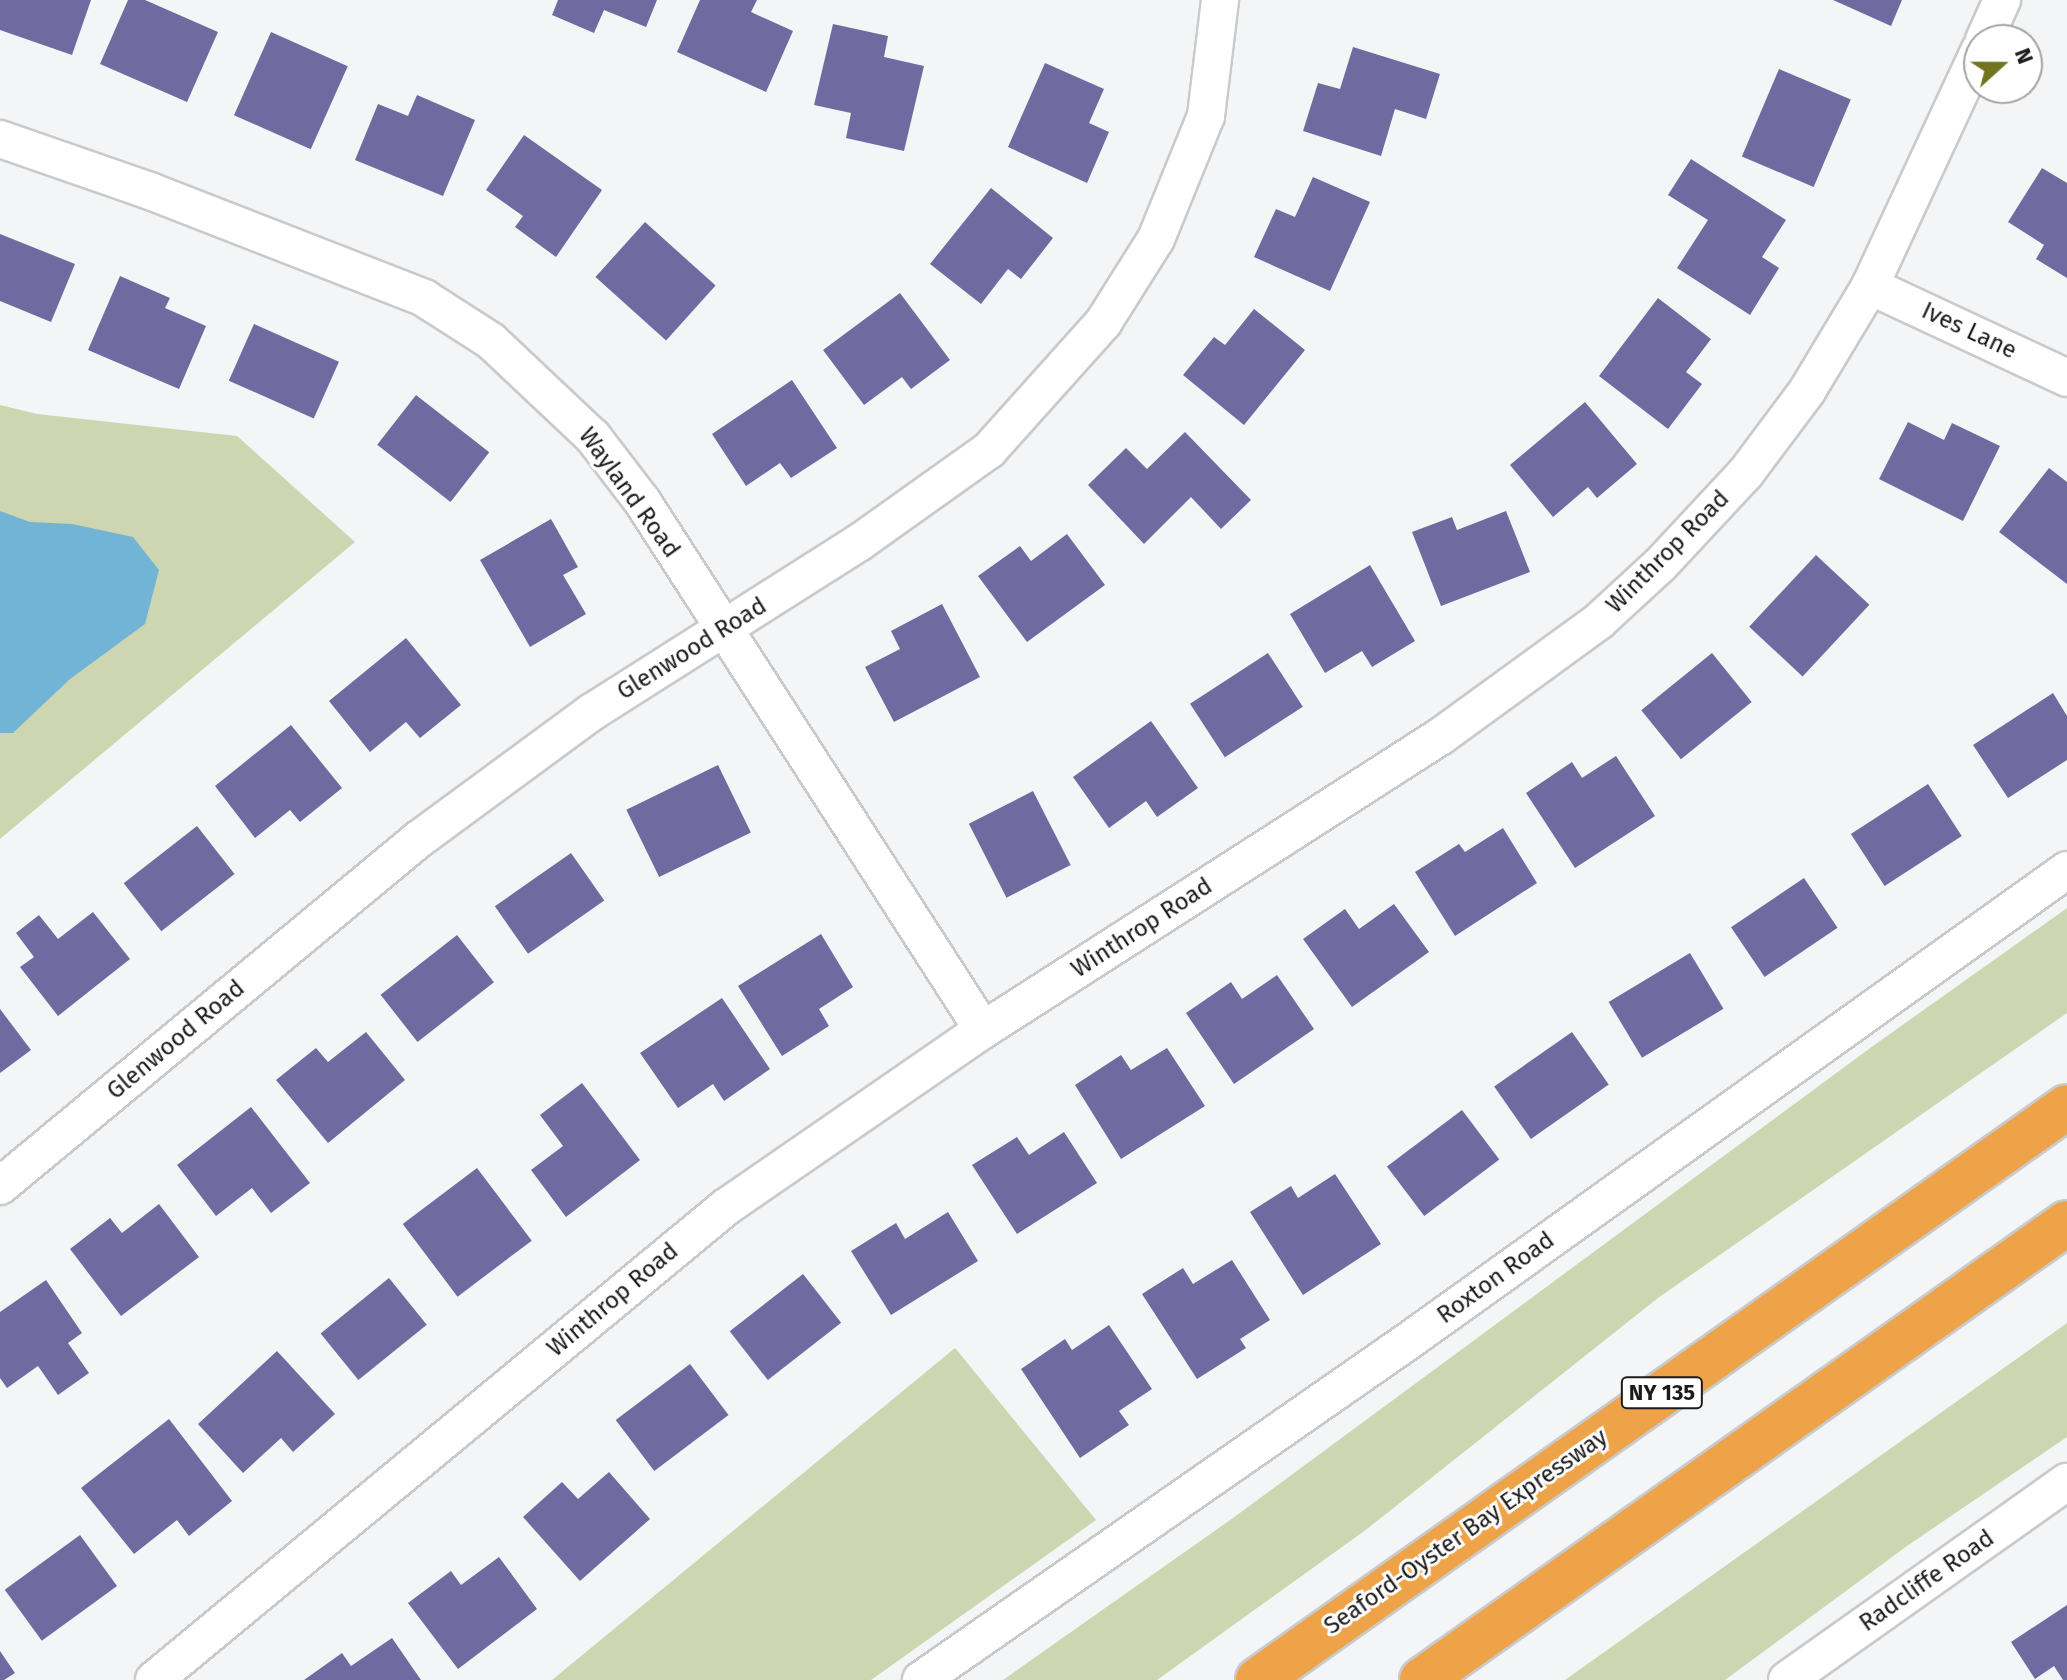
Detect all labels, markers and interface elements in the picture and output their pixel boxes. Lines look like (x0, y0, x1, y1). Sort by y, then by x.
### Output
north arrow (1963, 24, 2043, 104)
text: N (2009, 44, 2039, 68)
street label: Ives Lane (1917, 297, 2021, 365)
street label: Wayland Road (572, 422, 686, 564)
street label: Winthrop Road (1601, 485, 1735, 619)
street label: Glenwood Road (612, 592, 772, 706)
street label: Winthrop Road (1066, 872, 1218, 984)
street label: Glenwood Road (101, 974, 251, 1106)
street label: Roxton Road (1432, 1226, 1560, 1330)
street label: Winthrop Road (542, 1237, 684, 1363)
road number: NY 135 (1620, 1375, 1704, 1411)
street label: Seaford-Oyster Bay Expressway (1319, 1423, 1613, 1641)
street label: Radcliffe Road (1854, 1524, 2000, 1638)

